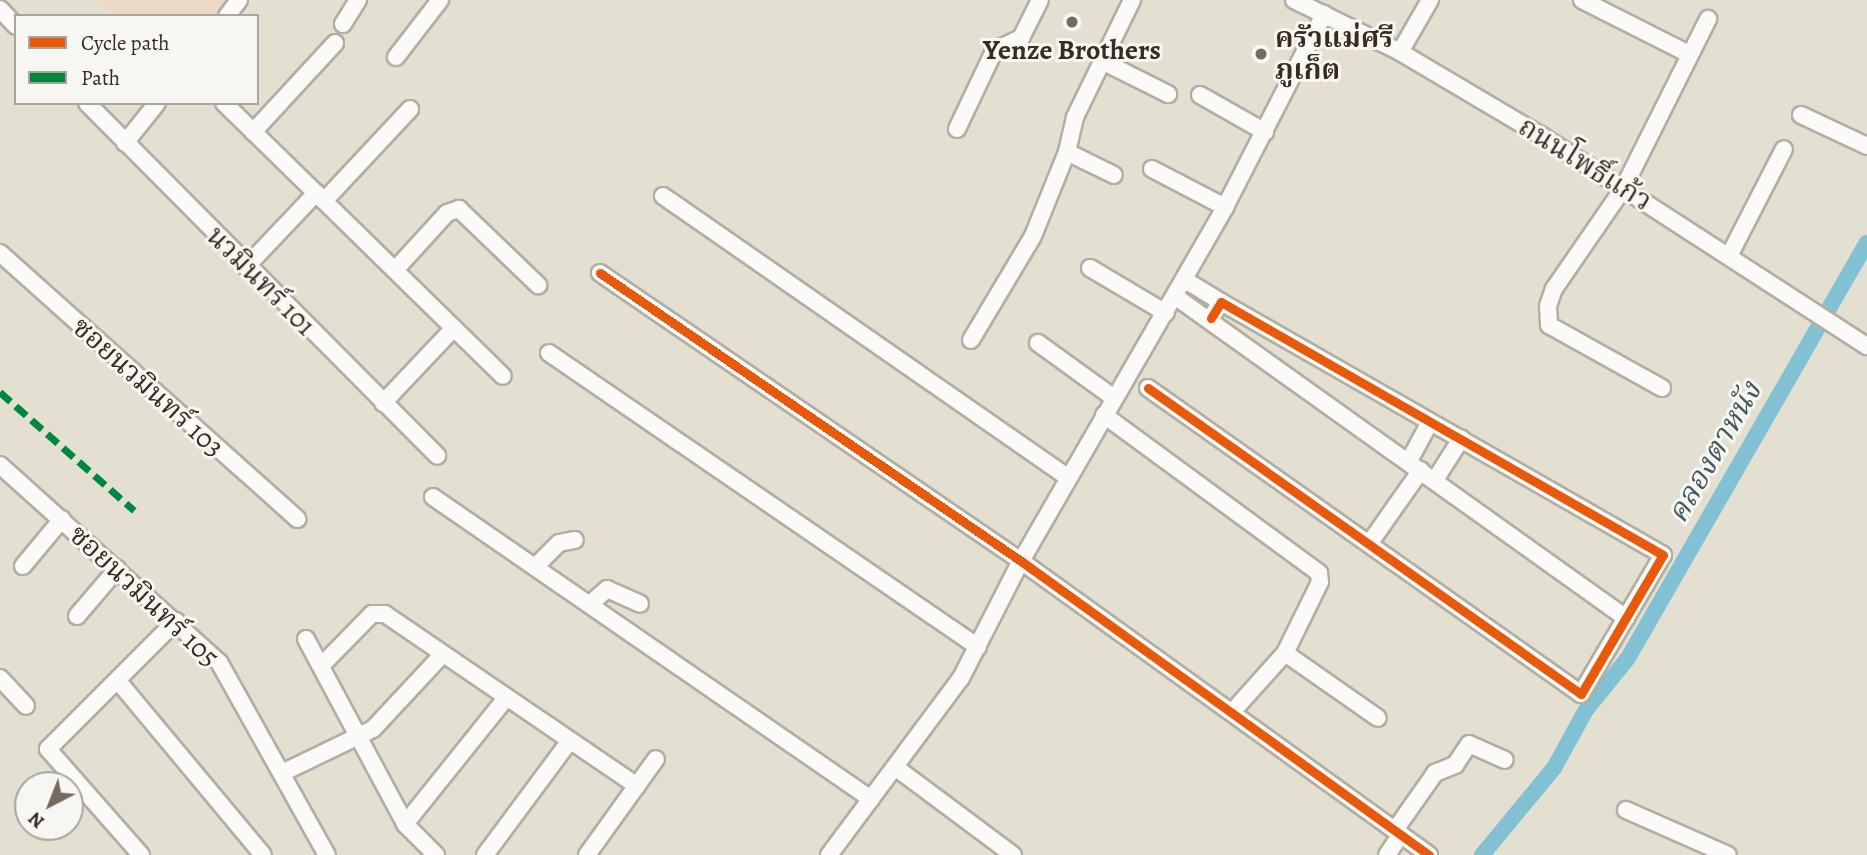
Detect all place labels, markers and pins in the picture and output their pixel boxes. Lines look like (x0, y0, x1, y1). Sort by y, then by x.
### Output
marker: Yenze Brothers (1064, 14, 1080, 30)
place label: ครัวแม่ศรี ภูเก็ต (1275, 21, 1393, 87)
place label: Yenze Brothers (983, 33, 1161, 67)
marker: ครัวแม่ศรี ภูเก็ต (1253, 46, 1269, 62)

